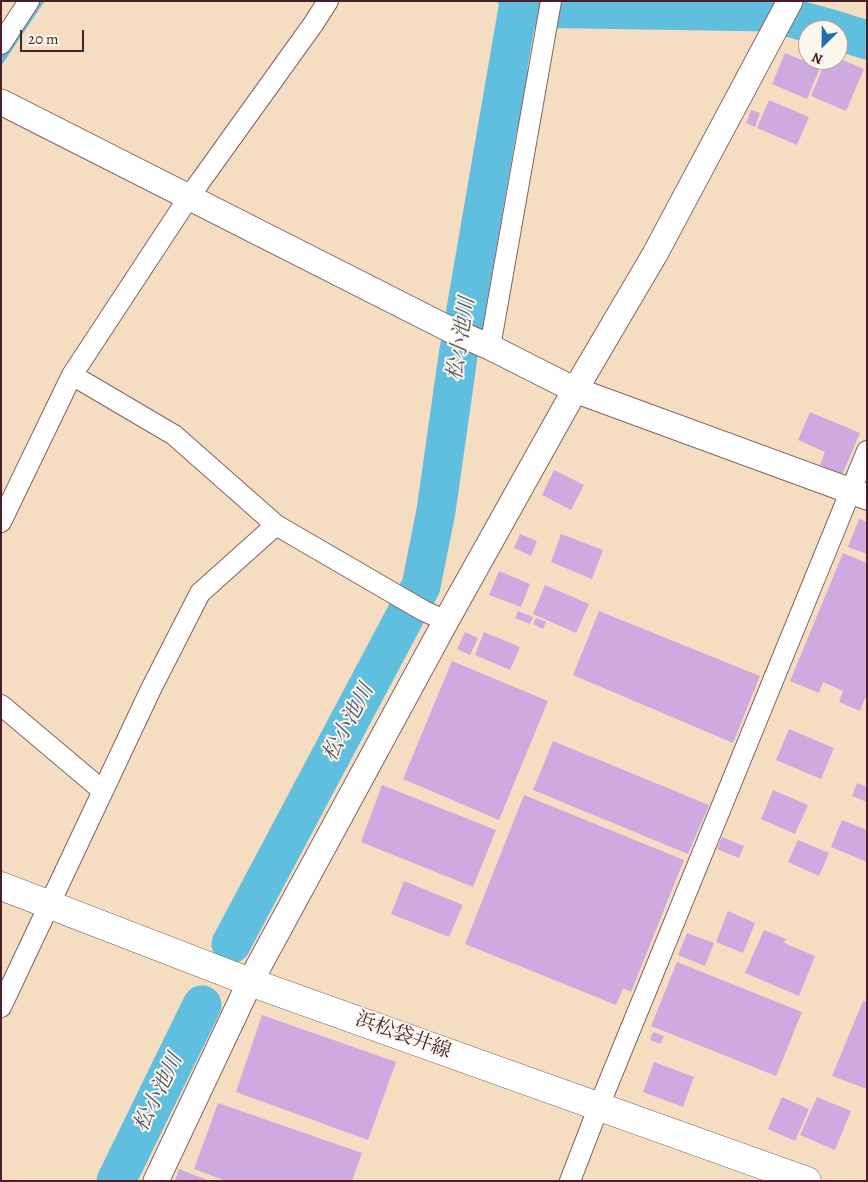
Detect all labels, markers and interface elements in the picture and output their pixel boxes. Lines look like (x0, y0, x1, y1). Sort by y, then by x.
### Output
scale bar (22, 20, 86, 52)
north arrow (798, 20, 848, 70)
text: 20 m (28, 29, 59, 49)
text: N (809, 48, 826, 69)
water label: 松小池川 (443, 296, 481, 382)
water label: 松小池川 (318, 680, 380, 766)
street label: 浜松袋井線 (352, 1008, 454, 1064)
water label: 松小池川 (129, 1050, 189, 1136)

